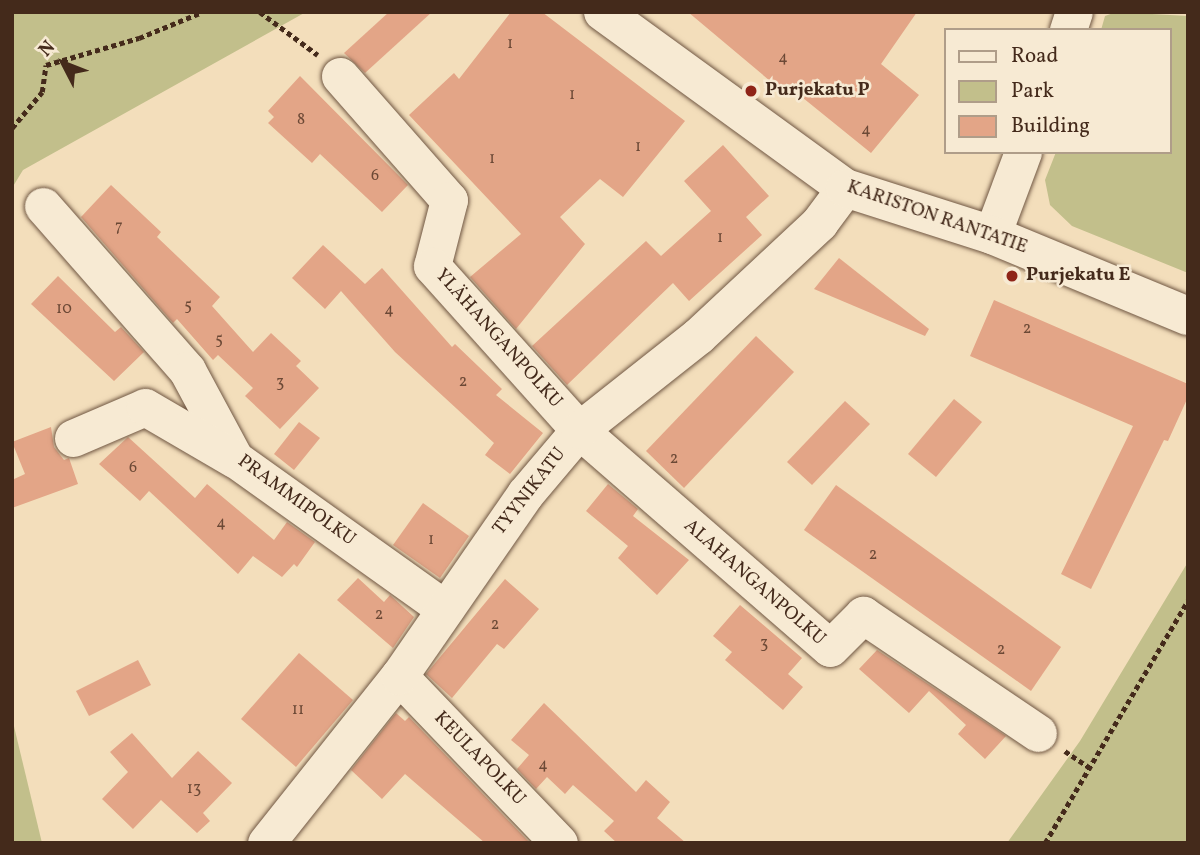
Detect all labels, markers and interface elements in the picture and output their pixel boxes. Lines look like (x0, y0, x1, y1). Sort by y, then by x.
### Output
north arrow (28, 28, 98, 98)
legend (944, 28, 1172, 154)
house number: 1 (507, 34, 513, 54)
text: N (33, 35, 62, 63)
text: Road (1011, 42, 1058, 71)
house number: 4 (778, 48, 788, 68)
text: Park (1011, 77, 1054, 106)
place label: Purjekatu P (765, 80, 870, 102)
marker: Purjekatu P (743, 83, 759, 99)
house number: 1 (569, 85, 575, 105)
house number: 8 (297, 110, 305, 130)
text: Building (1011, 112, 1090, 141)
house number: 4 (861, 120, 871, 140)
house number: 1 (635, 137, 641, 157)
house number: 1 (489, 149, 495, 169)
house number: 6 (371, 166, 379, 186)
street label: KARISTON RANTATIE (844, 176, 1030, 260)
house number: 7 (115, 217, 123, 237)
house number: 1 (717, 228, 723, 248)
street label: YLÄHANGANPOLKU (430, 265, 566, 413)
place label: Purjekatu E (1026, 265, 1130, 287)
marker: Purjekatu E (1004, 268, 1020, 284)
house number: 5 (184, 296, 192, 316)
house number: 10 (56, 299, 72, 319)
house number: 4 (384, 300, 394, 320)
house number: 2 (1023, 319, 1031, 339)
house number: 5 (215, 330, 223, 350)
house number: 2 (459, 372, 467, 392)
house number: 3 (276, 373, 284, 393)
street label: TYYNIKATU (489, 444, 571, 540)
house number: 2 (670, 449, 678, 469)
street label: PRAMMIPOLKU (233, 451, 359, 551)
house number: 6 (129, 458, 137, 478)
house number: 4 (216, 513, 226, 533)
street label: ALAHANGANPOLKU (678, 515, 830, 651)
house number: 1 (428, 530, 434, 550)
house number: 2 (869, 545, 877, 565)
house number: 2 (375, 605, 383, 625)
house number: 2 (491, 615, 499, 635)
house number: 3 (760, 634, 768, 654)
house number: 2 (997, 640, 1005, 660)
house number: 11 (292, 700, 304, 720)
street label: KEULAPOLKU (428, 707, 530, 811)
house number: 4 (538, 755, 548, 775)
house number: 13 (187, 779, 201, 799)

